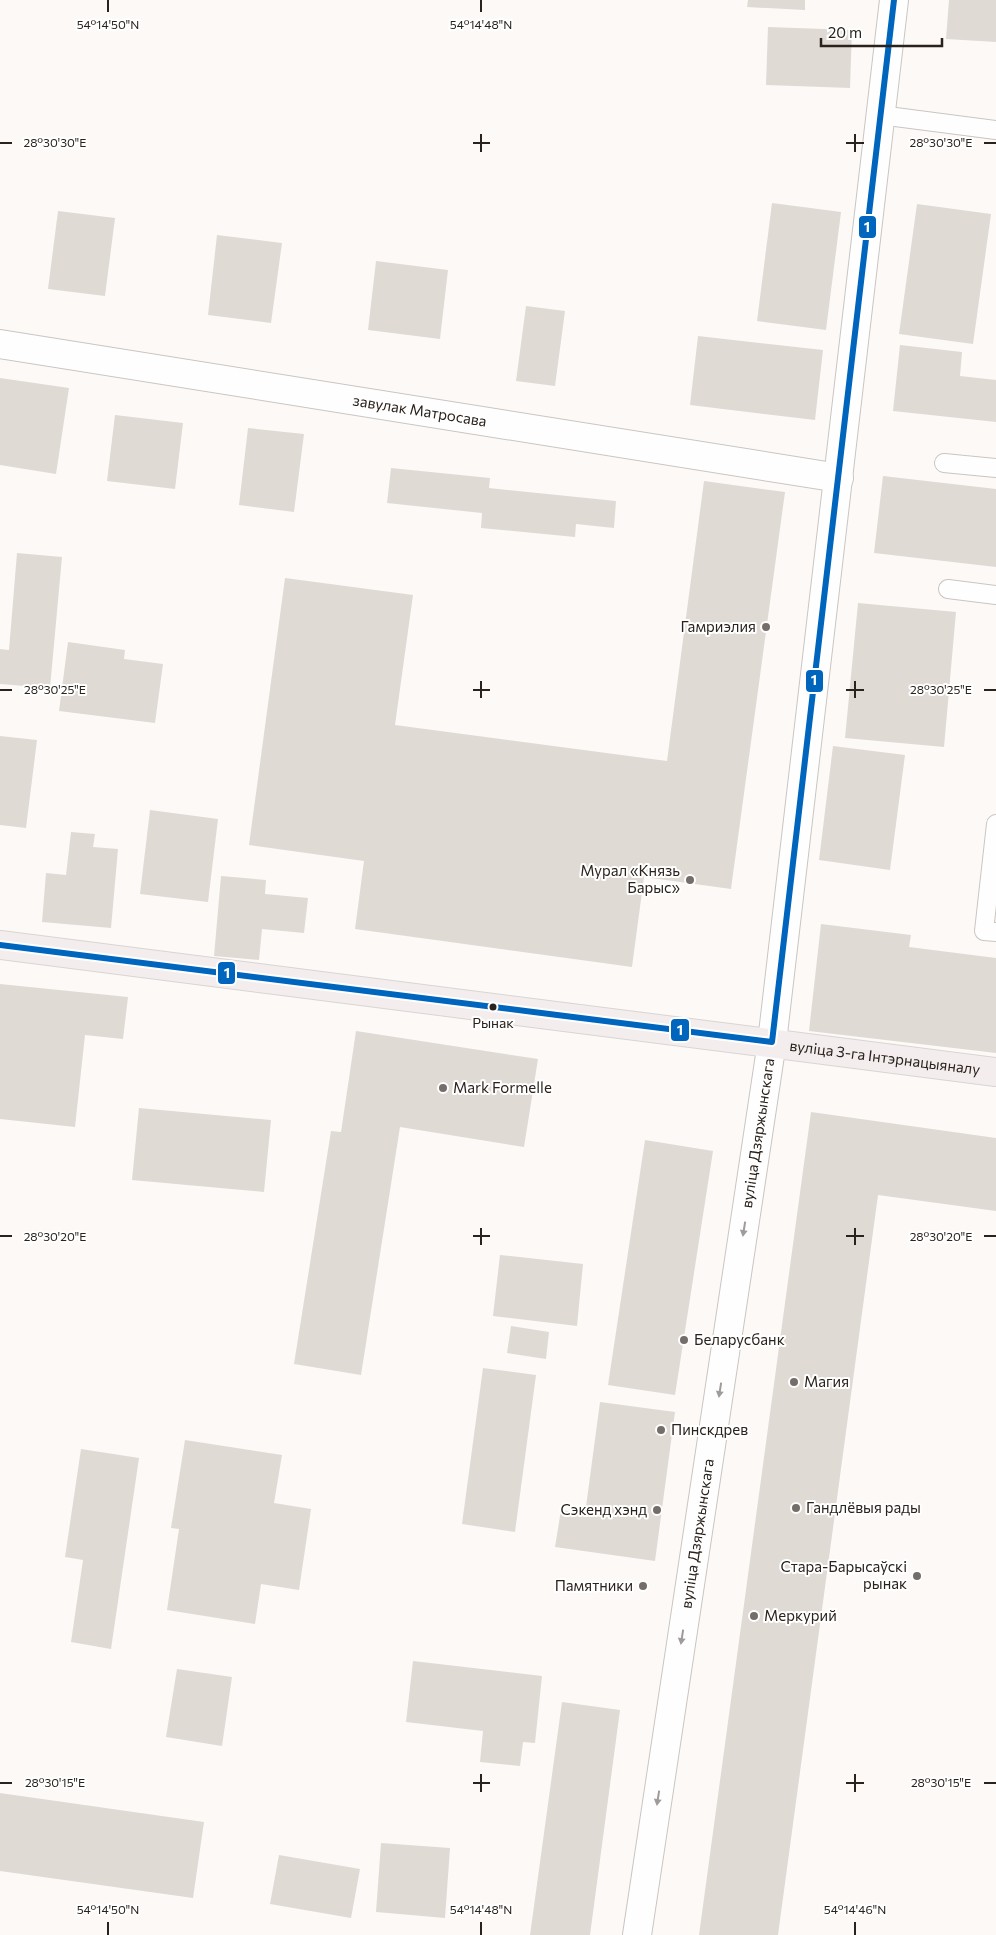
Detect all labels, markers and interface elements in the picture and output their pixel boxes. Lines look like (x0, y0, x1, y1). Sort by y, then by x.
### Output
scale bar (821, 15, 942, 47)
text: 54°14'50"N (77, 17, 139, 31)
text: 54°14'48"N (450, 17, 512, 31)
text: 20 m (828, 23, 862, 41)
text: 28°30'30"E (24, 135, 86, 149)
text: 28°30'30"E (910, 135, 972, 149)
line badge: 1 (858, 215, 877, 239)
text: 1 (864, 218, 870, 235)
street label: завулак Матросава (352, 390, 488, 430)
place label: Гамриэлия (680, 617, 756, 635)
marker: Гамриэлия (760, 621, 772, 633)
line badge: 1 (805, 669, 824, 693)
text: 1 (811, 671, 817, 688)
text: 28°30'25"E (24, 682, 86, 696)
text: 28°30'25"E (910, 682, 972, 696)
place label: Мурал «Князь Барыс» (580, 861, 680, 896)
marker: Мурал «Князь Барыс» (684, 874, 696, 886)
line badge: 1 (217, 961, 236, 985)
text: 1 (224, 964, 230, 981)
marker: Рынак (488, 1002, 498, 1012)
place label: Рынак (472, 1014, 514, 1031)
line badge: 1 (670, 1018, 690, 1042)
text: 1 (677, 1021, 683, 1038)
street label: вуліца 3-га Інтэрнацыяналу (789, 1036, 982, 1078)
street label: вуліца Дзяржынскага (737, 1057, 777, 1209)
place label: Mark Formelle (453, 1078, 552, 1096)
marker: Mark Formelle (437, 1082, 449, 1094)
one-way arrow (740, 1221, 748, 1237)
text: 28°30'20"E (24, 1229, 86, 1243)
text: 28°30'20"E (910, 1229, 972, 1243)
place label: Беларусбанк (694, 1330, 785, 1348)
marker: Беларусбанк (678, 1334, 690, 1346)
place label: Магия (804, 1372, 849, 1390)
marker: Магия (788, 1376, 800, 1388)
one-way arrow (715, 1382, 723, 1398)
place label: Пинскдрев (671, 1420, 748, 1438)
marker: Пинскдрев (655, 1424, 667, 1436)
street label: вуліца Дзяржынскага (676, 1457, 717, 1610)
place label: Гандлёвыя рады (806, 1498, 921, 1516)
place label: Сэкенд хэнд (561, 1500, 647, 1518)
marker: Гандлёвыя рады (790, 1502, 802, 1514)
marker: Сэкенд хэнд (651, 1504, 663, 1516)
place label: Стара-Барысаўскі рынак (781, 1557, 907, 1592)
marker: Стара-Барысаўскі рынак (911, 1570, 923, 1582)
place label: Памятники (555, 1576, 633, 1594)
marker: Памятники (637, 1580, 649, 1592)
place label: Меркурий (764, 1606, 837, 1624)
marker: Меркурий (748, 1610, 760, 1622)
one-way arrow (678, 1629, 686, 1645)
text: 28°30'15"E (25, 1775, 85, 1789)
text: 28°30'15"E (911, 1775, 971, 1789)
one-way arrow (654, 1790, 662, 1806)
text: 54°14'50"N (77, 1902, 139, 1916)
text: 54°14'48"N (450, 1902, 512, 1916)
text: 54°14'46"N (824, 1902, 886, 1916)

